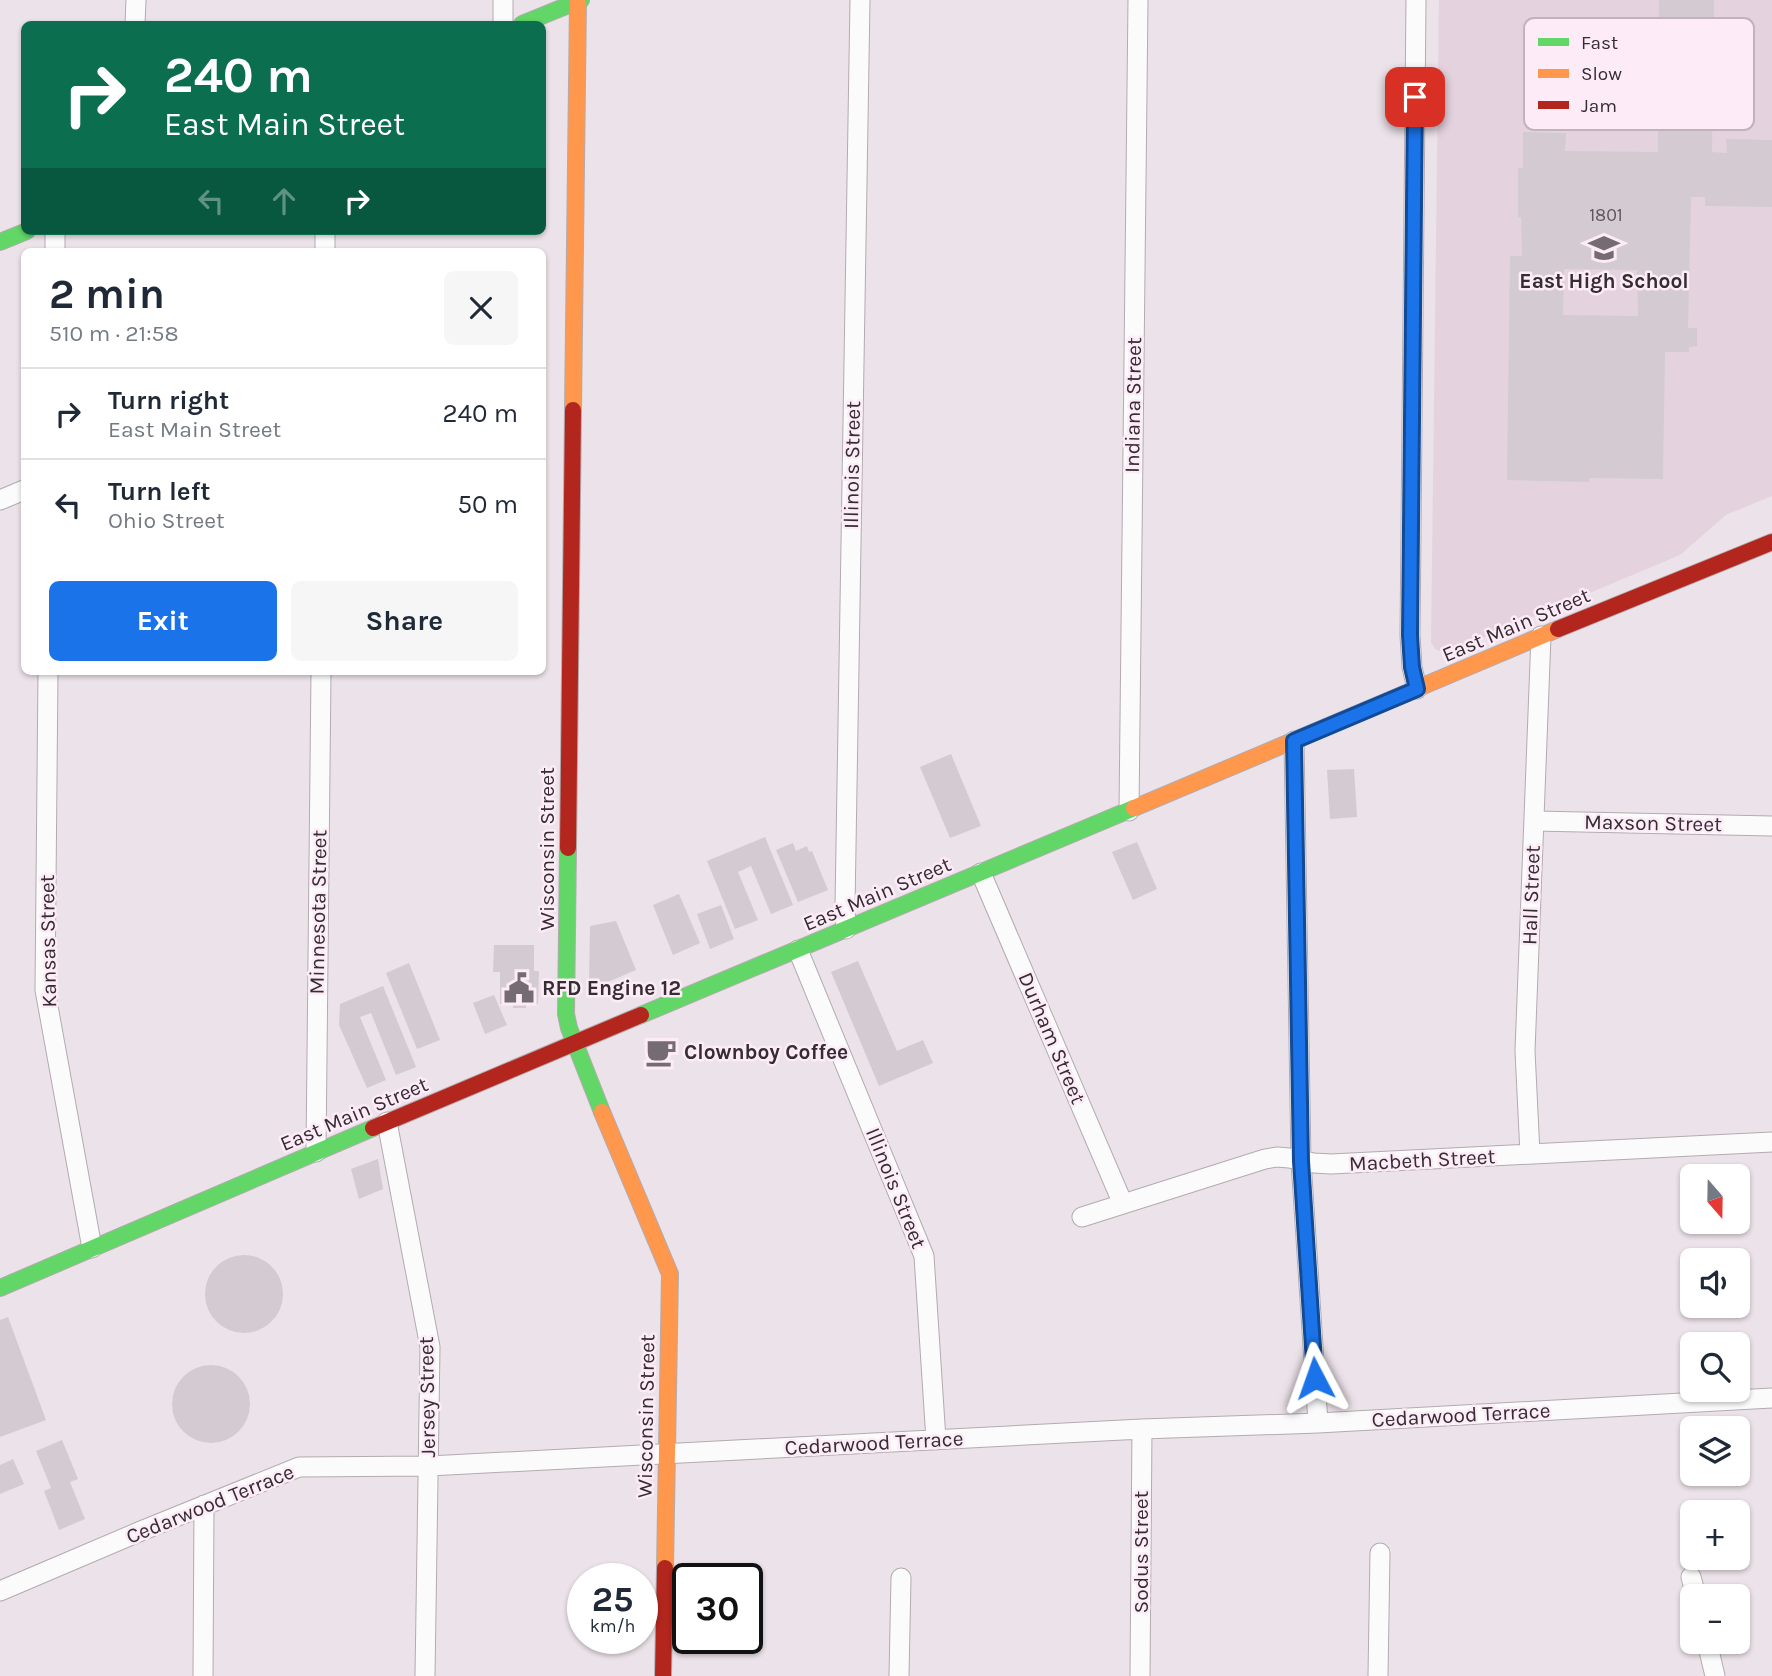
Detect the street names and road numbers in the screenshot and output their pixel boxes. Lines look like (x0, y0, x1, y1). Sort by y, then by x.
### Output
street label: Indiana Street (1120, 337, 1146, 473)
street label: Illinois Street (839, 401, 865, 529)
street label: East Main Street (1438, 583, 1594, 667)
street label: Wisconsin Street (535, 767, 559, 931)
street label: Maxson Street (1584, 810, 1722, 836)
street label: Minnesota Street (305, 829, 331, 995)
street label: Hall Street (1517, 845, 1545, 945)
street label: East Main Street (799, 852, 955, 936)
street label: Kansas Street (35, 874, 61, 1008)
street label: Durham Street (1013, 969, 1091, 1108)
street label: East Main Street (276, 1072, 432, 1156)
street label: Illinois Street (861, 1124, 931, 1252)
street label: Macbeth Street (1348, 1144, 1496, 1176)
street label: Wisconsin Street (633, 1334, 659, 1498)
street label: Jersey Street (414, 1336, 440, 1458)
street label: Cedarwood Terrace (1371, 1398, 1551, 1432)
street label: Cedarwood Terrace (784, 1426, 964, 1460)
street label: Cedarwood Terrace (123, 1459, 297, 1549)
street label: Sodus Street (1129, 1490, 1153, 1614)

